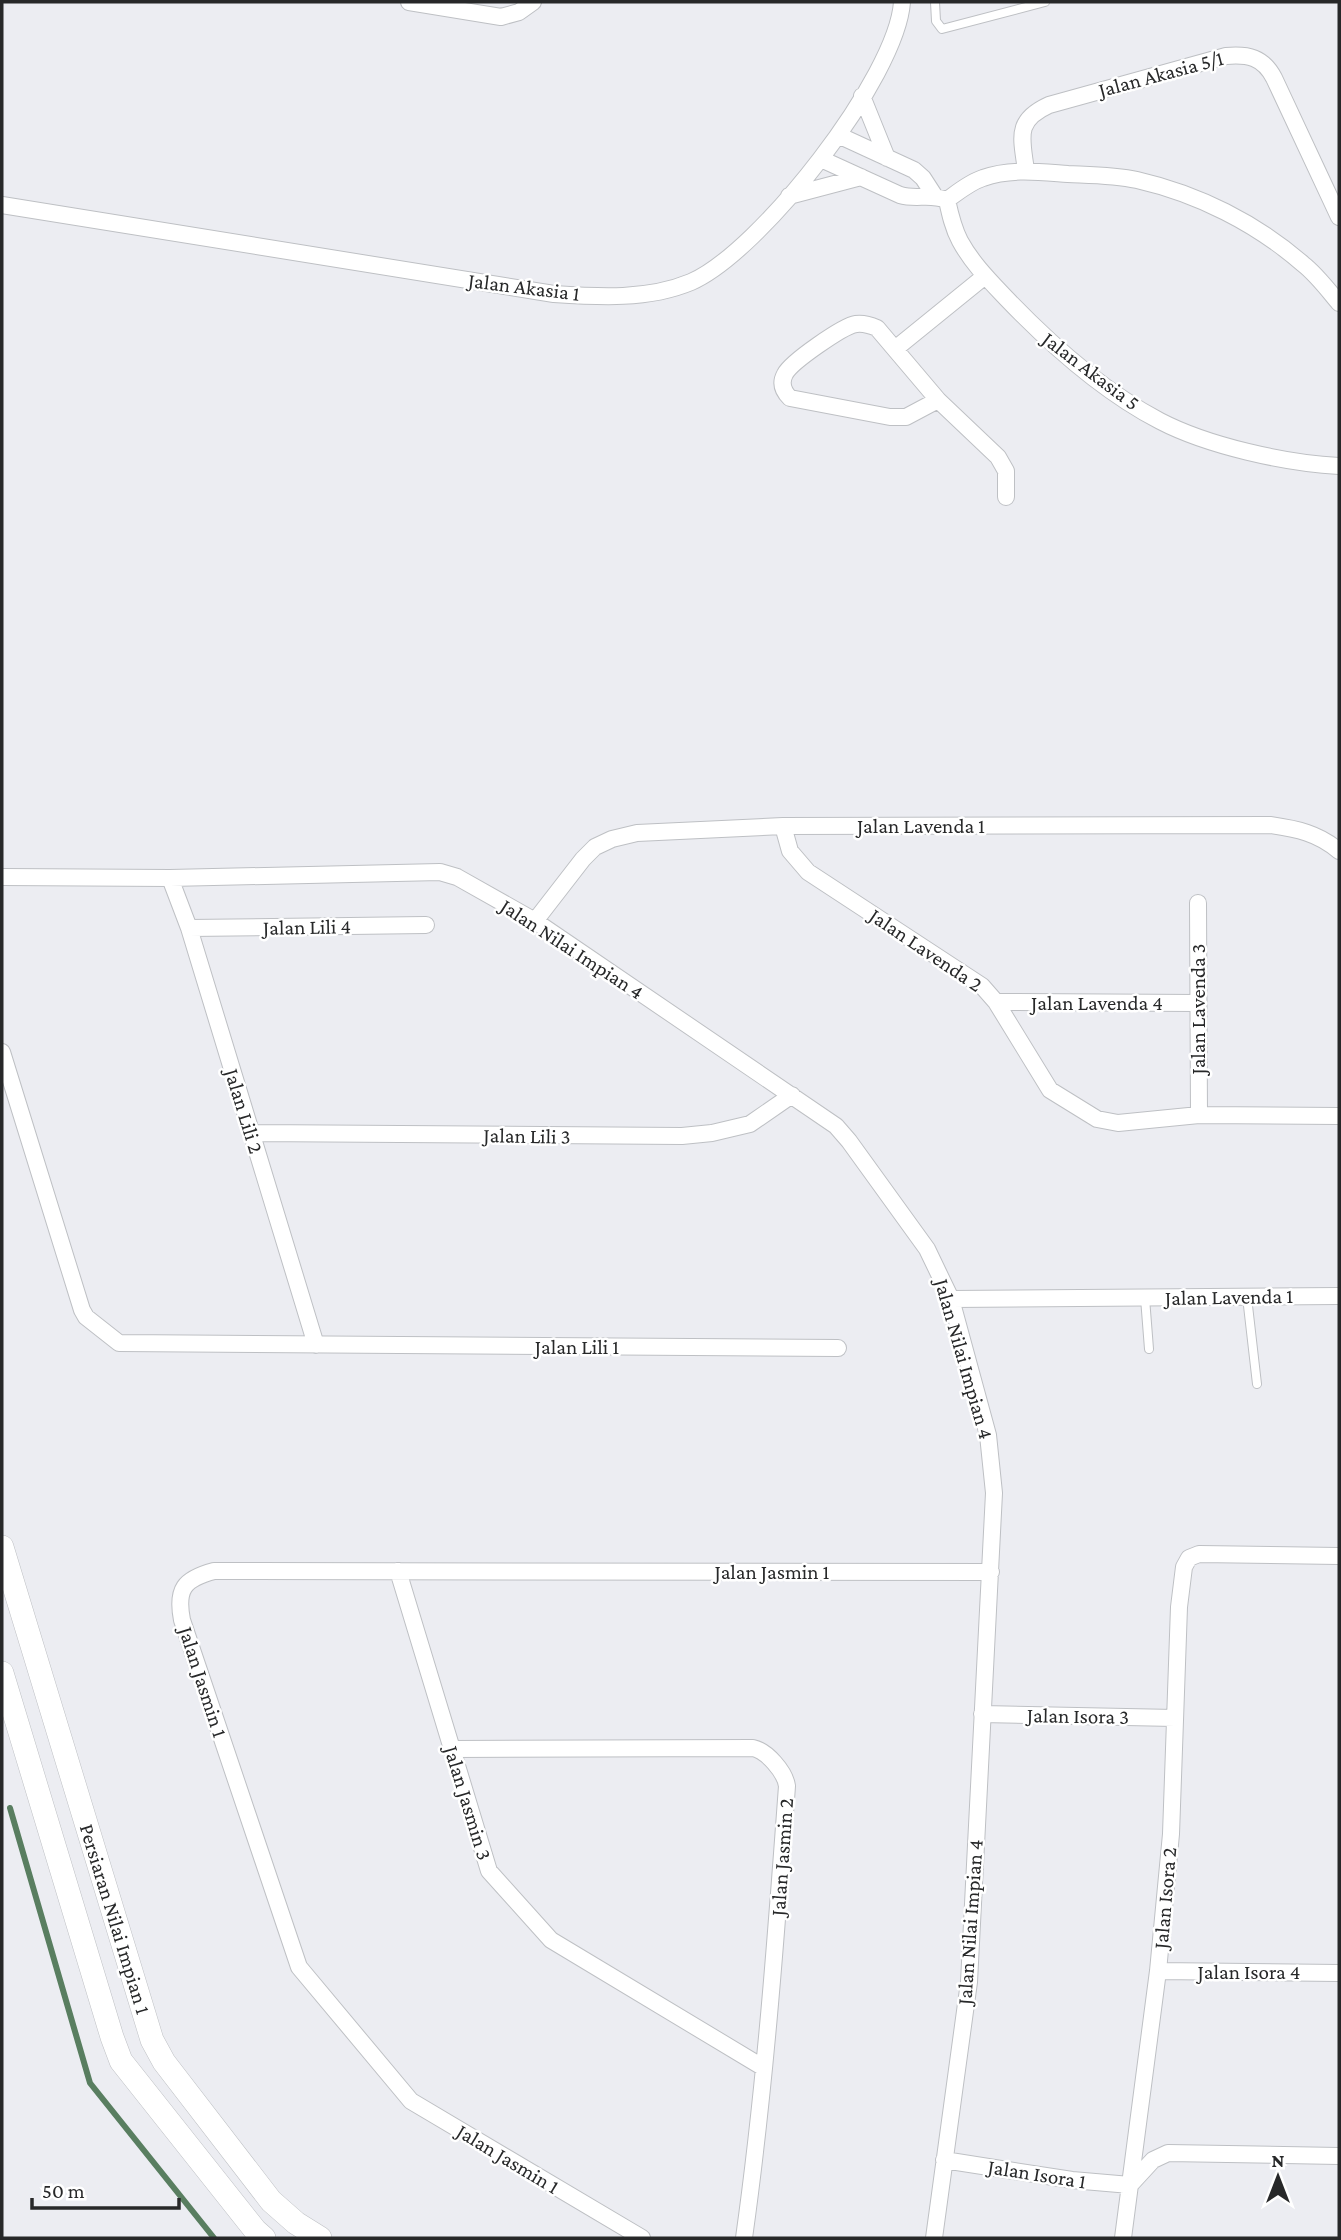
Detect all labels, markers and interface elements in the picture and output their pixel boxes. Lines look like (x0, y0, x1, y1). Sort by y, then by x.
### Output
street label: Jalan Akasia 5/1 (1094, 46, 1226, 103)
street label: Jalan Akasia 1 (465, 268, 581, 306)
street label: Jalan Akasia 5 (1036, 326, 1144, 415)
street label: Jalan Lavenda 1 (855, 814, 985, 838)
street label: Jalan Nilai Impian 4 (494, 893, 648, 1004)
street label: Jalan Lavenda 2 (863, 902, 987, 997)
street label: Jalan Lili 4 (261, 914, 351, 940)
street label: Jalan Lavenda 3 (1186, 943, 1210, 1077)
street label: Jalan Lavenda 4 (1029, 991, 1163, 1015)
street label: Jalan Lili 2 (219, 1064, 268, 1156)
street label: Jalan Lili 3 (481, 1123, 571, 1149)
street label: Jalan Nilai Impian 4 (929, 1274, 998, 1442)
street label: Jalan Lavenda 1 (1163, 1284, 1293, 1310)
street label: Jalan Lili 1 (533, 1335, 619, 1359)
street label: Jalan Jasmin 1 (712, 1560, 830, 1584)
street label: Jalan Jasmin 1 (173, 1622, 232, 1740)
street label: Jalan Isora 3 (1025, 1703, 1129, 1729)
street label: Jalan Jasmin 3 (439, 1741, 497, 1863)
street label: Jalan Jasmin 2 (766, 1797, 798, 1919)
street label: Persiaran Nilai Impian 1 (75, 1821, 155, 2017)
street label: Jalan Nilai Impian 4 (952, 1838, 988, 2008)
street label: Jalan Isora 2 (1148, 1846, 1181, 1952)
street label: Jalan Isora 4 (1196, 1960, 1300, 1984)
street label: Jalan Jasmin 1 (451, 2118, 564, 2199)
north arrow (1243, 2142, 1313, 2212)
text: N (1272, 2150, 1285, 2171)
street label: Jalan Isora 1 (984, 2154, 1088, 2194)
scale bar (32, 2166, 178, 2210)
text: 50 m (42, 2179, 85, 2203)

